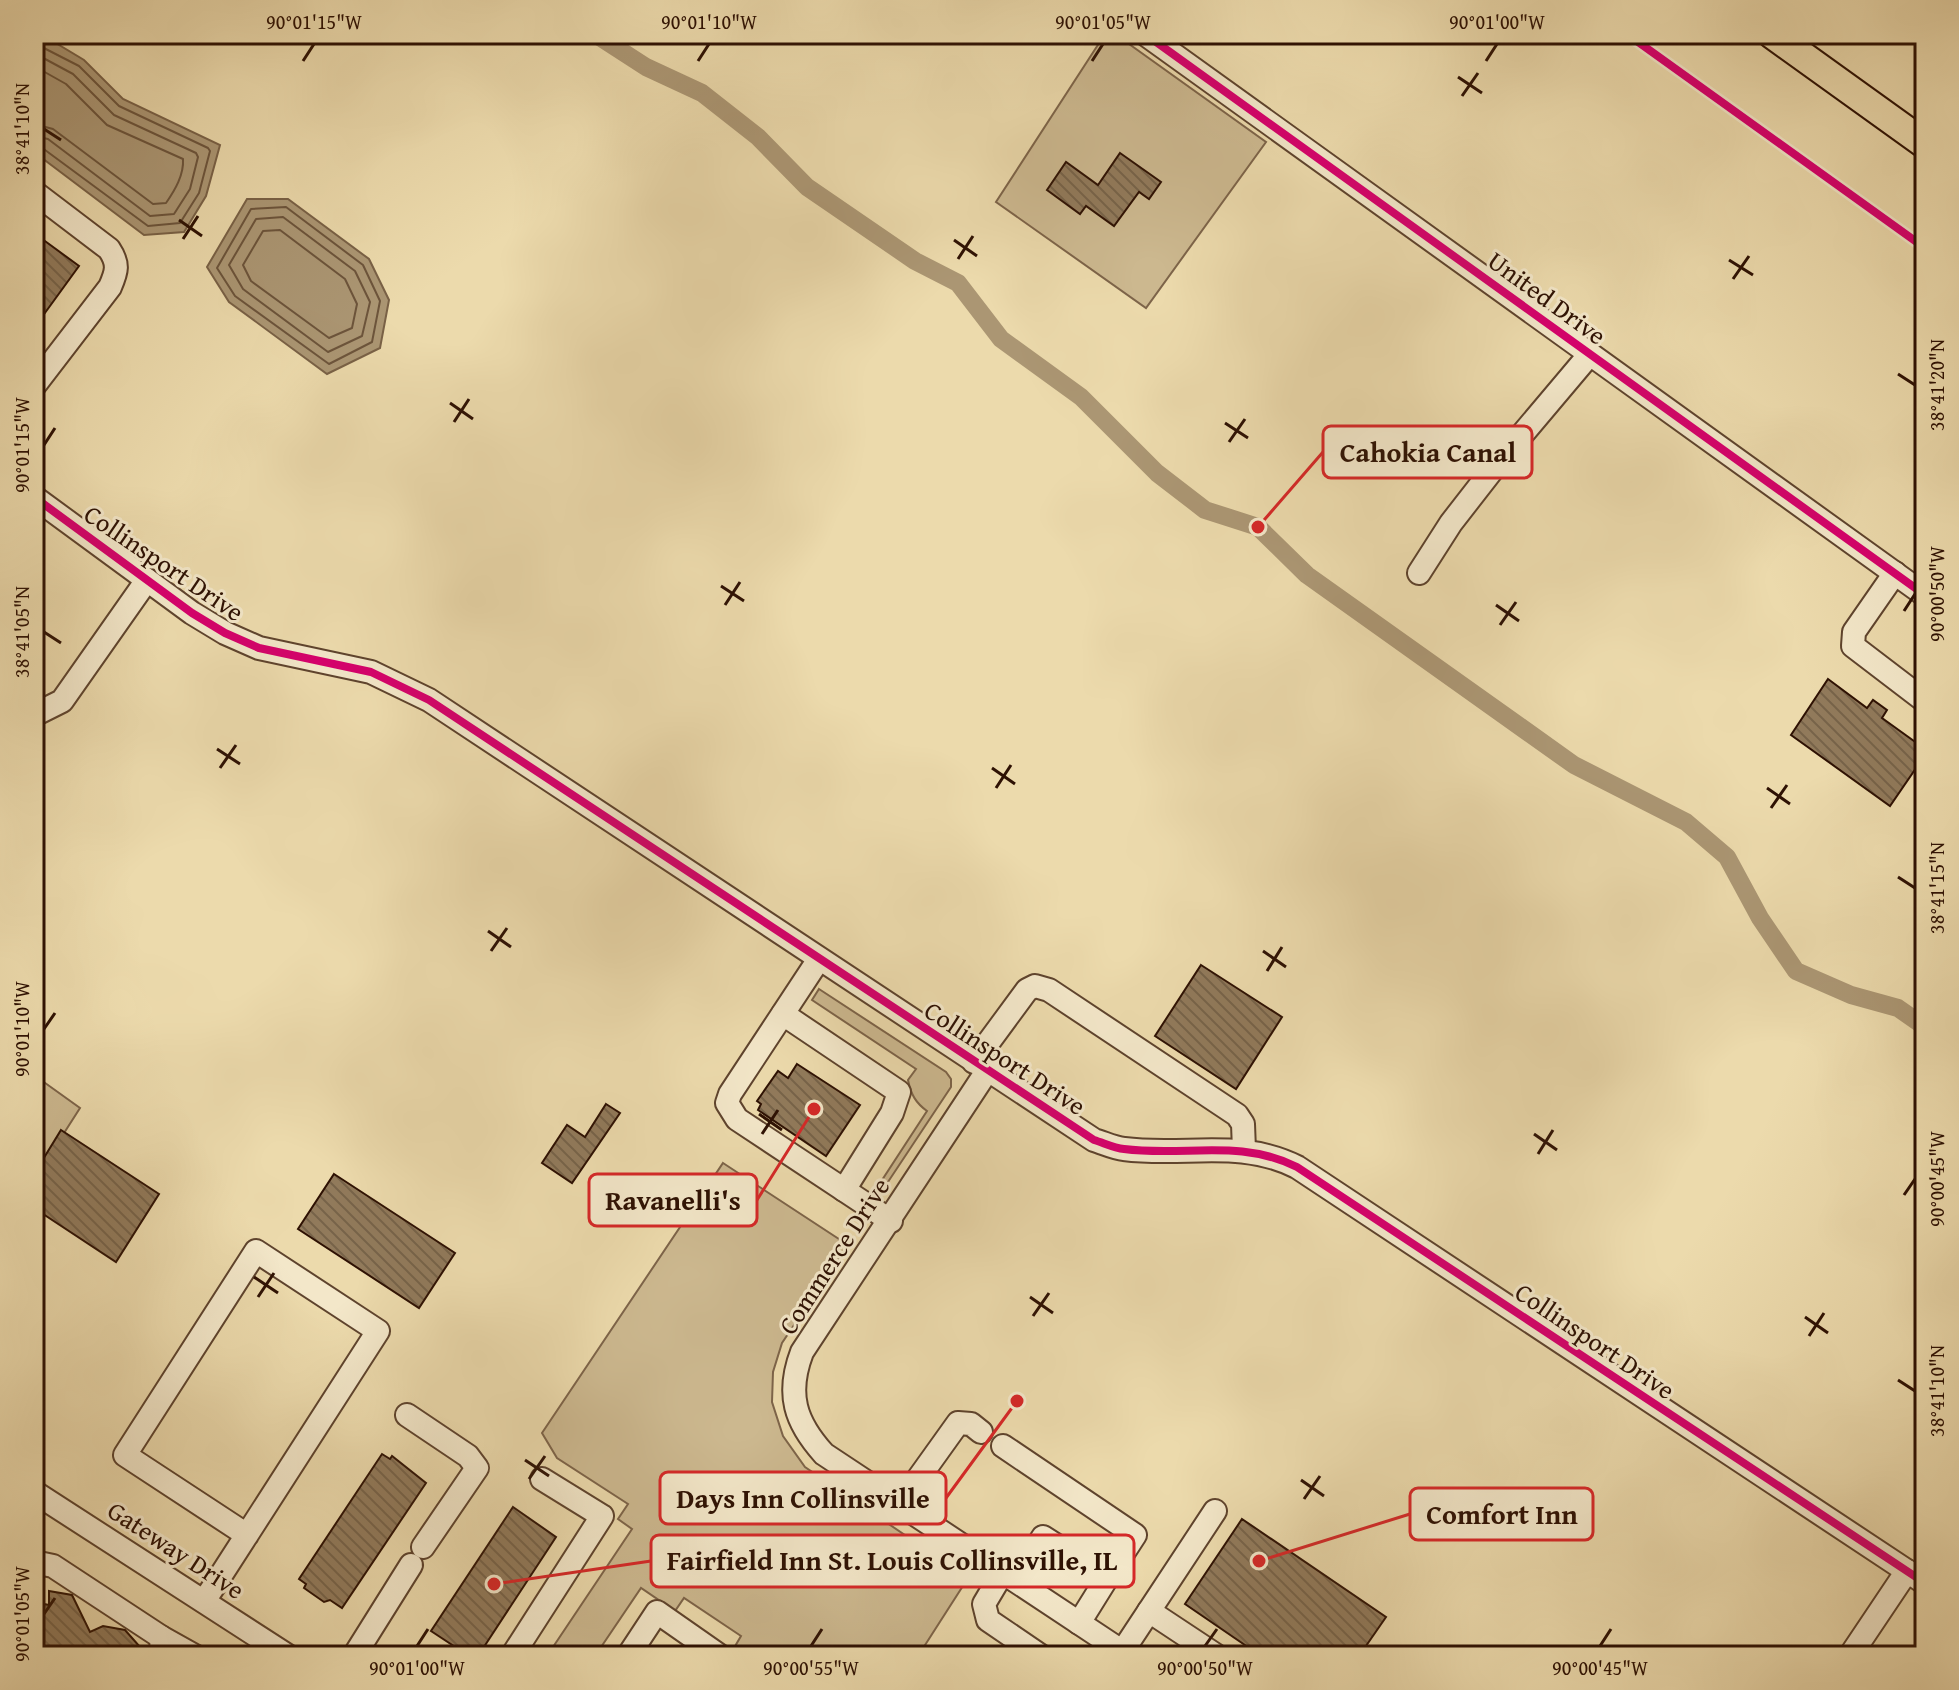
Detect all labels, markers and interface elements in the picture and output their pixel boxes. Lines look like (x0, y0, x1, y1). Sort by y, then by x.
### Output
text: 90°01'15"W (266, 7, 362, 36)
text: 90°01'10"W (661, 7, 757, 36)
text: 90°01'05"W (1055, 7, 1151, 36)
text: 90°01'00"W (1449, 7, 1545, 36)
text: 38°41'10"N (7, 83, 36, 175)
street label: United Drive (1480, 241, 1615, 354)
text: 38°41'20"N (1922, 339, 1951, 431)
text: 90°01'15"W (7, 397, 36, 493)
callout: Cahokia Canal (1323, 426, 1532, 478)
text: Cahokia Canal (1340, 431, 1517, 472)
street label: Collinsport Drive (76, 495, 252, 631)
text: 90°00'50"W (1922, 546, 1951, 642)
text: 38°41'05"N (7, 586, 36, 678)
text: 38°41'15"N (1922, 842, 1951, 934)
text: 90°01'10"W (7, 981, 36, 1077)
street label: Collinsport Drive (917, 991, 1094, 1124)
text: 90°00'45"W (1922, 1131, 1951, 1227)
street label: Commerce Drive (768, 1170, 899, 1342)
callout: Ravanelli's (589, 1174, 757, 1226)
text: Ravanelli's (605, 1179, 741, 1220)
street label: Collinsport Drive (1507, 1273, 1683, 1409)
text: 38°41'10"N (1922, 1345, 1951, 1437)
callout: Days Inn Collinsville (660, 1472, 946, 1524)
text: Days Inn Collinsville (676, 1477, 930, 1518)
callout: Comfort Inn (1410, 1488, 1593, 1540)
street label: Gateway Drive (100, 1491, 252, 1609)
text: Comfort Inn (1426, 1493, 1578, 1534)
callout: Fairfield Inn St. Louis Collinsville, IL (651, 1535, 1134, 1587)
text: Fairfield Inn St. Louis Collinsville, IL (667, 1539, 1118, 1580)
text: 90°01'05"W (7, 1566, 36, 1662)
text: 90°01'00"W (369, 1653, 465, 1682)
text: 90°00'55"W (763, 1653, 859, 1682)
text: 90°00'50"W (1157, 1653, 1253, 1682)
text: 90°00'45"W (1552, 1653, 1648, 1682)

